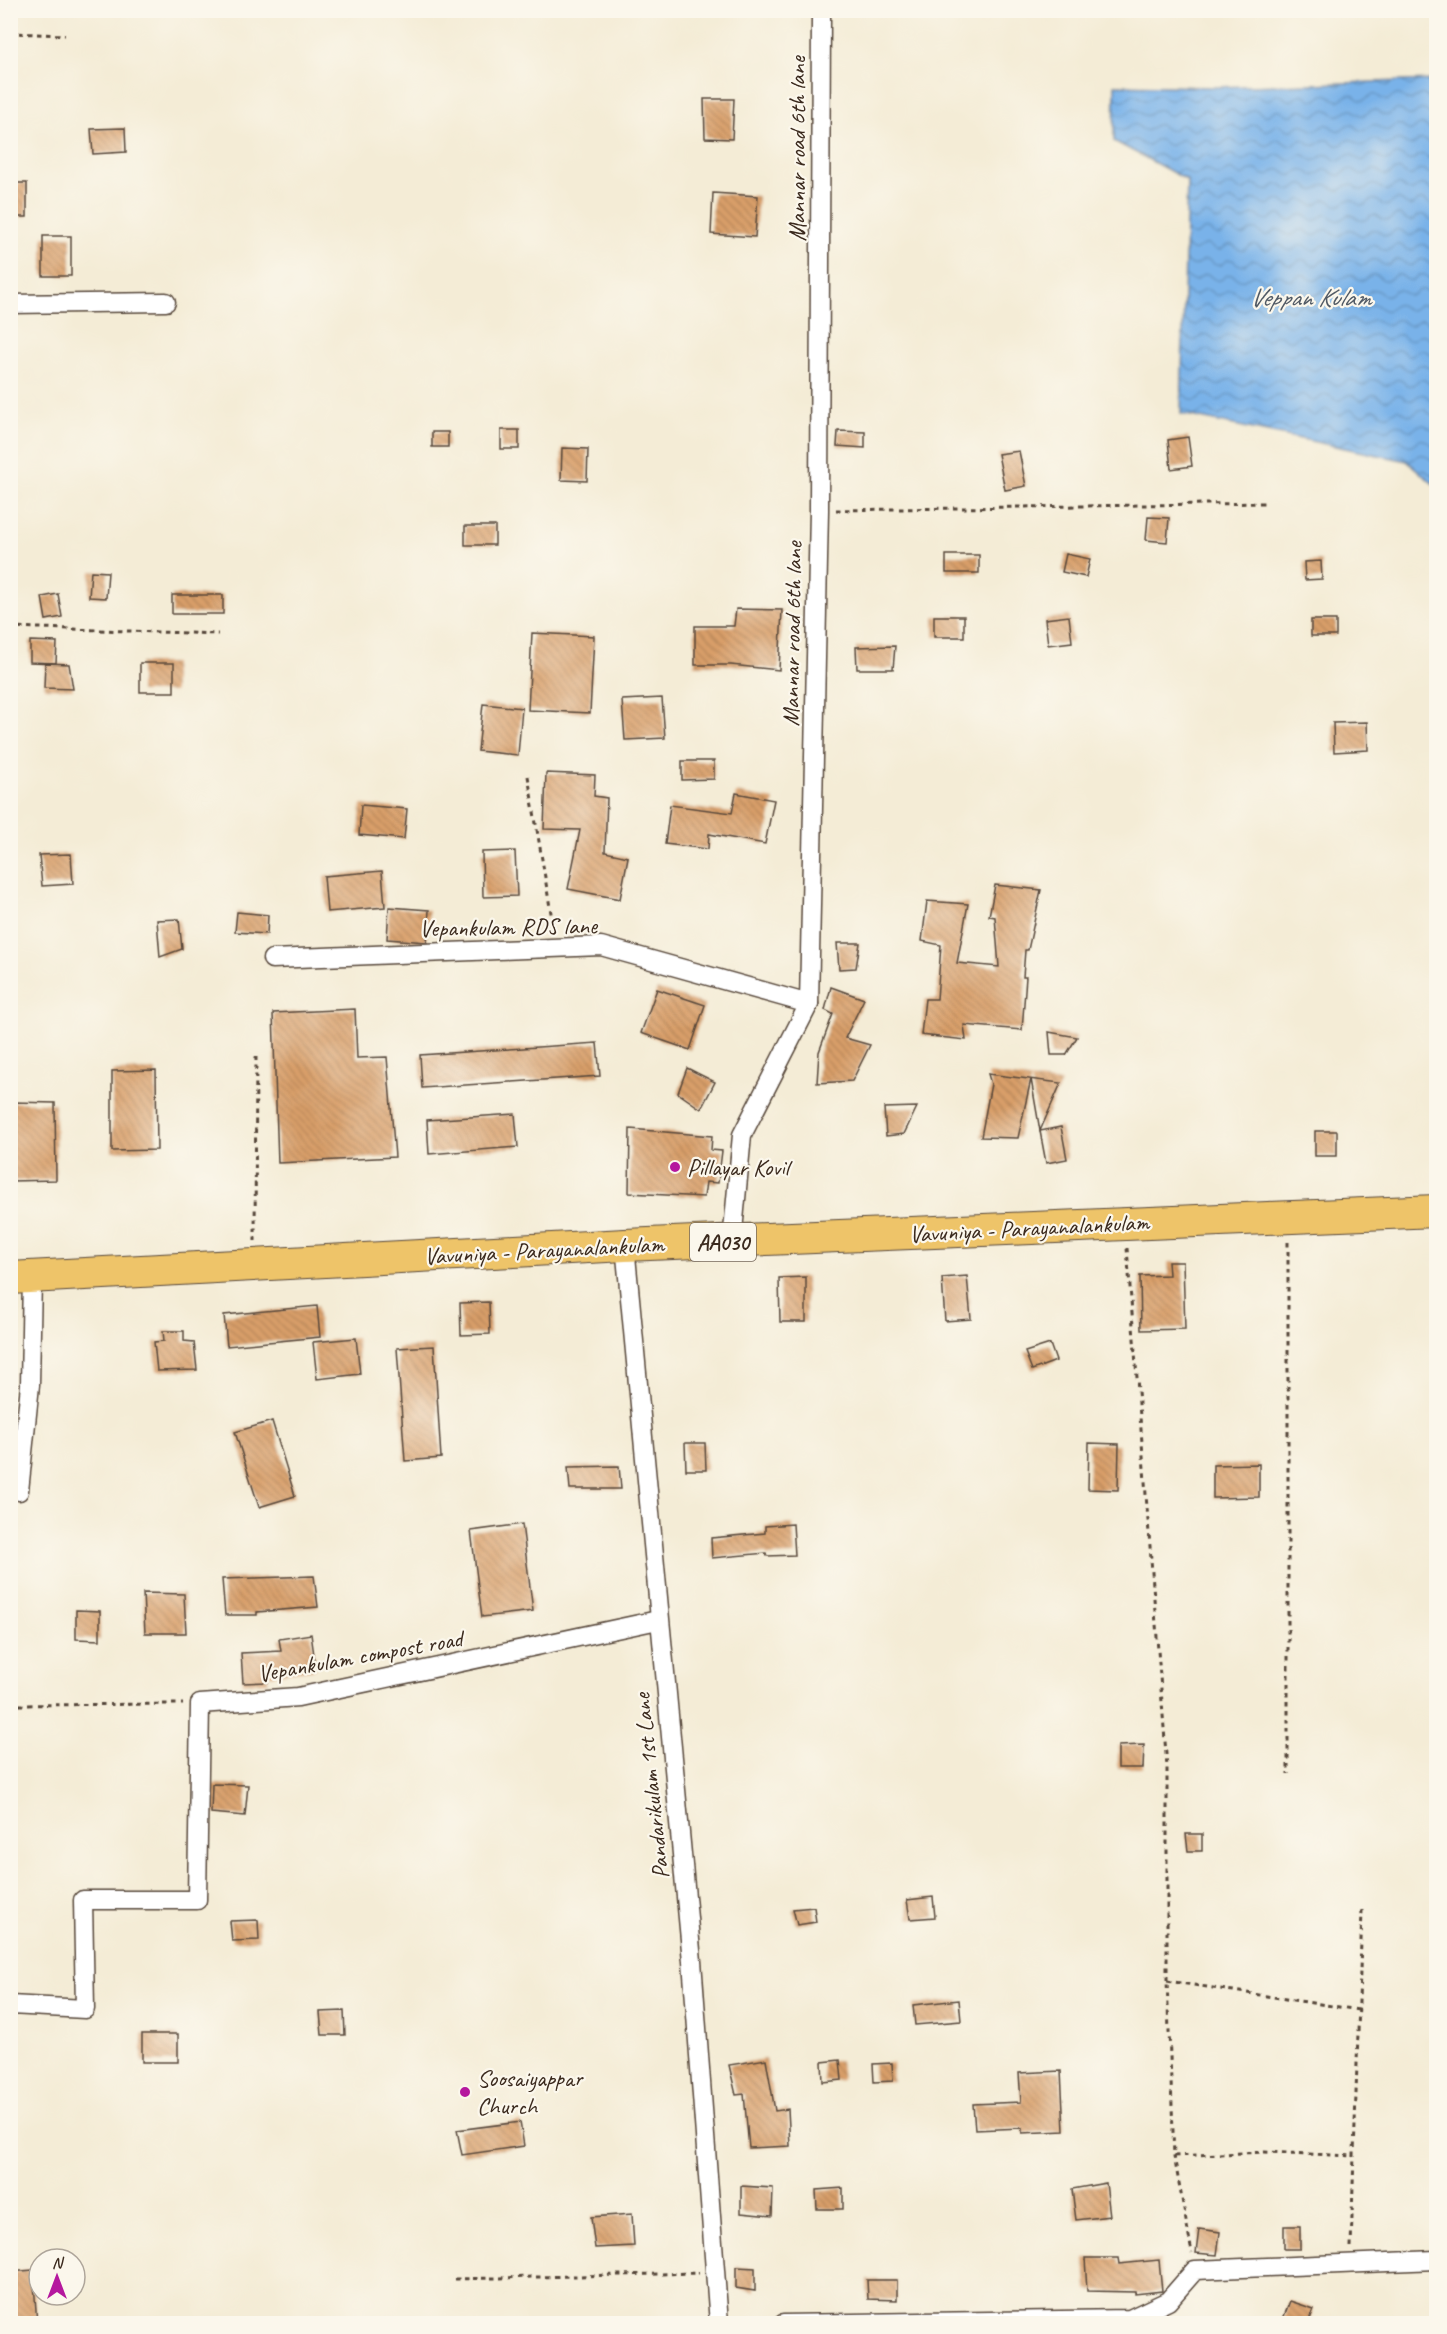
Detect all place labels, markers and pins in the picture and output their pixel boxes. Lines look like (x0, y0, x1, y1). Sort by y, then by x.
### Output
place label: Pillayar Kovil (687, 1152, 793, 1182)
marker: Pillayar Kovil (668, 1160, 682, 1174)
place label: Soosaiyappar Church (477, 2063, 585, 2121)
marker: Soosaiyappar Church (458, 2085, 472, 2099)

